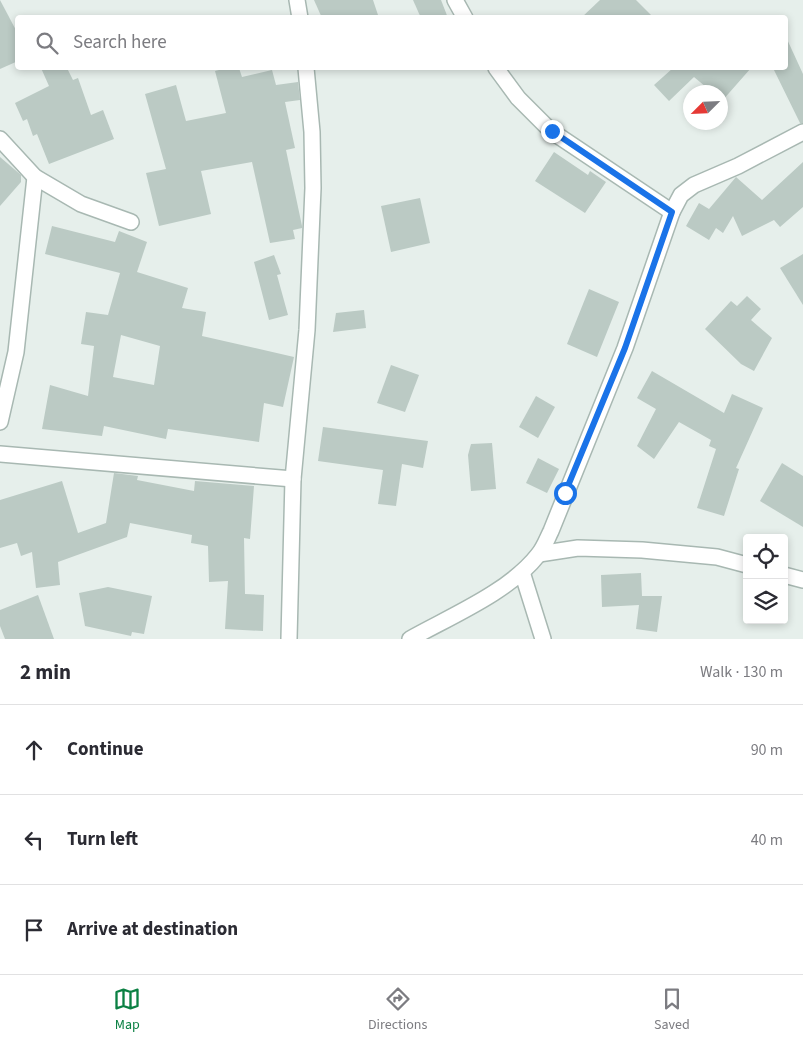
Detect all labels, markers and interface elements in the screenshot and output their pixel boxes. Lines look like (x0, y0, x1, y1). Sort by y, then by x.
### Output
search box (15, 15, 788, 70)
icon: search (33, 29, 61, 57)
text: Search here (73, 29, 167, 56)
north arrow (683, 85, 728, 130)
route end (541, 120, 564, 143)
route start (554, 482, 577, 505)
map controls (743, 534, 788, 624)
button: locate (743, 534, 788, 579)
button: layers (743, 579, 788, 624)
text: 2 min (20, 657, 71, 687)
text: Walk · 130 m (700, 661, 783, 683)
icon: ahead (20, 736, 48, 764)
text: Continue (67, 736, 144, 763)
text: 90 m (751, 739, 783, 761)
icon: left (20, 826, 48, 854)
text: Turn left (67, 826, 138, 853)
text: 40 m (751, 829, 783, 851)
icon: arrive (20, 916, 48, 944)
text: Arrive at destination (67, 916, 238, 943)
tab: Map (113, 985, 141, 1035)
tab: Directions (368, 985, 427, 1035)
tab: Saved (654, 985, 690, 1035)

